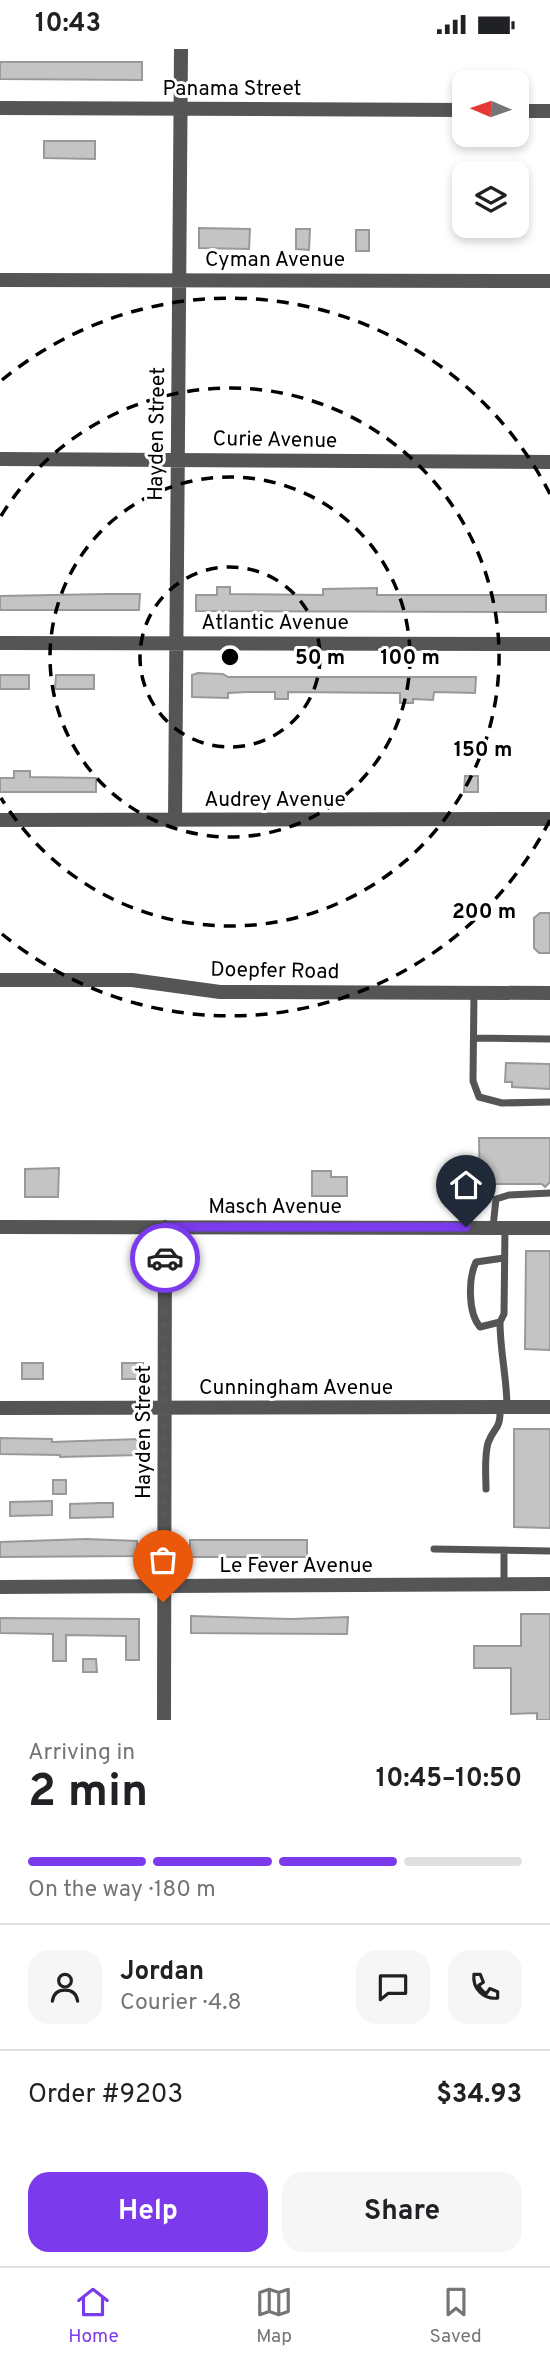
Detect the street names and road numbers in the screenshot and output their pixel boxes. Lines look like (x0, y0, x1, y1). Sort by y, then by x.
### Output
street label: Panama Street (162, 76, 302, 103)
street label: Cyman Avenue (205, 247, 345, 274)
street label: Hayden Street (143, 367, 172, 501)
street label: Curie Avenue (212, 426, 337, 455)
street label: Atlantic Avenue (201, 610, 349, 637)
street label: Audrey Avenue (204, 787, 346, 814)
street label: Doepfer Road (210, 957, 340, 986)
street label: Masch Avenue (208, 1194, 342, 1221)
street label: Hayden Street (131, 1365, 158, 1499)
street label: Cunningham Avenue (199, 1375, 393, 1402)
street label: Le Fever Avenue (219, 1553, 373, 1580)

